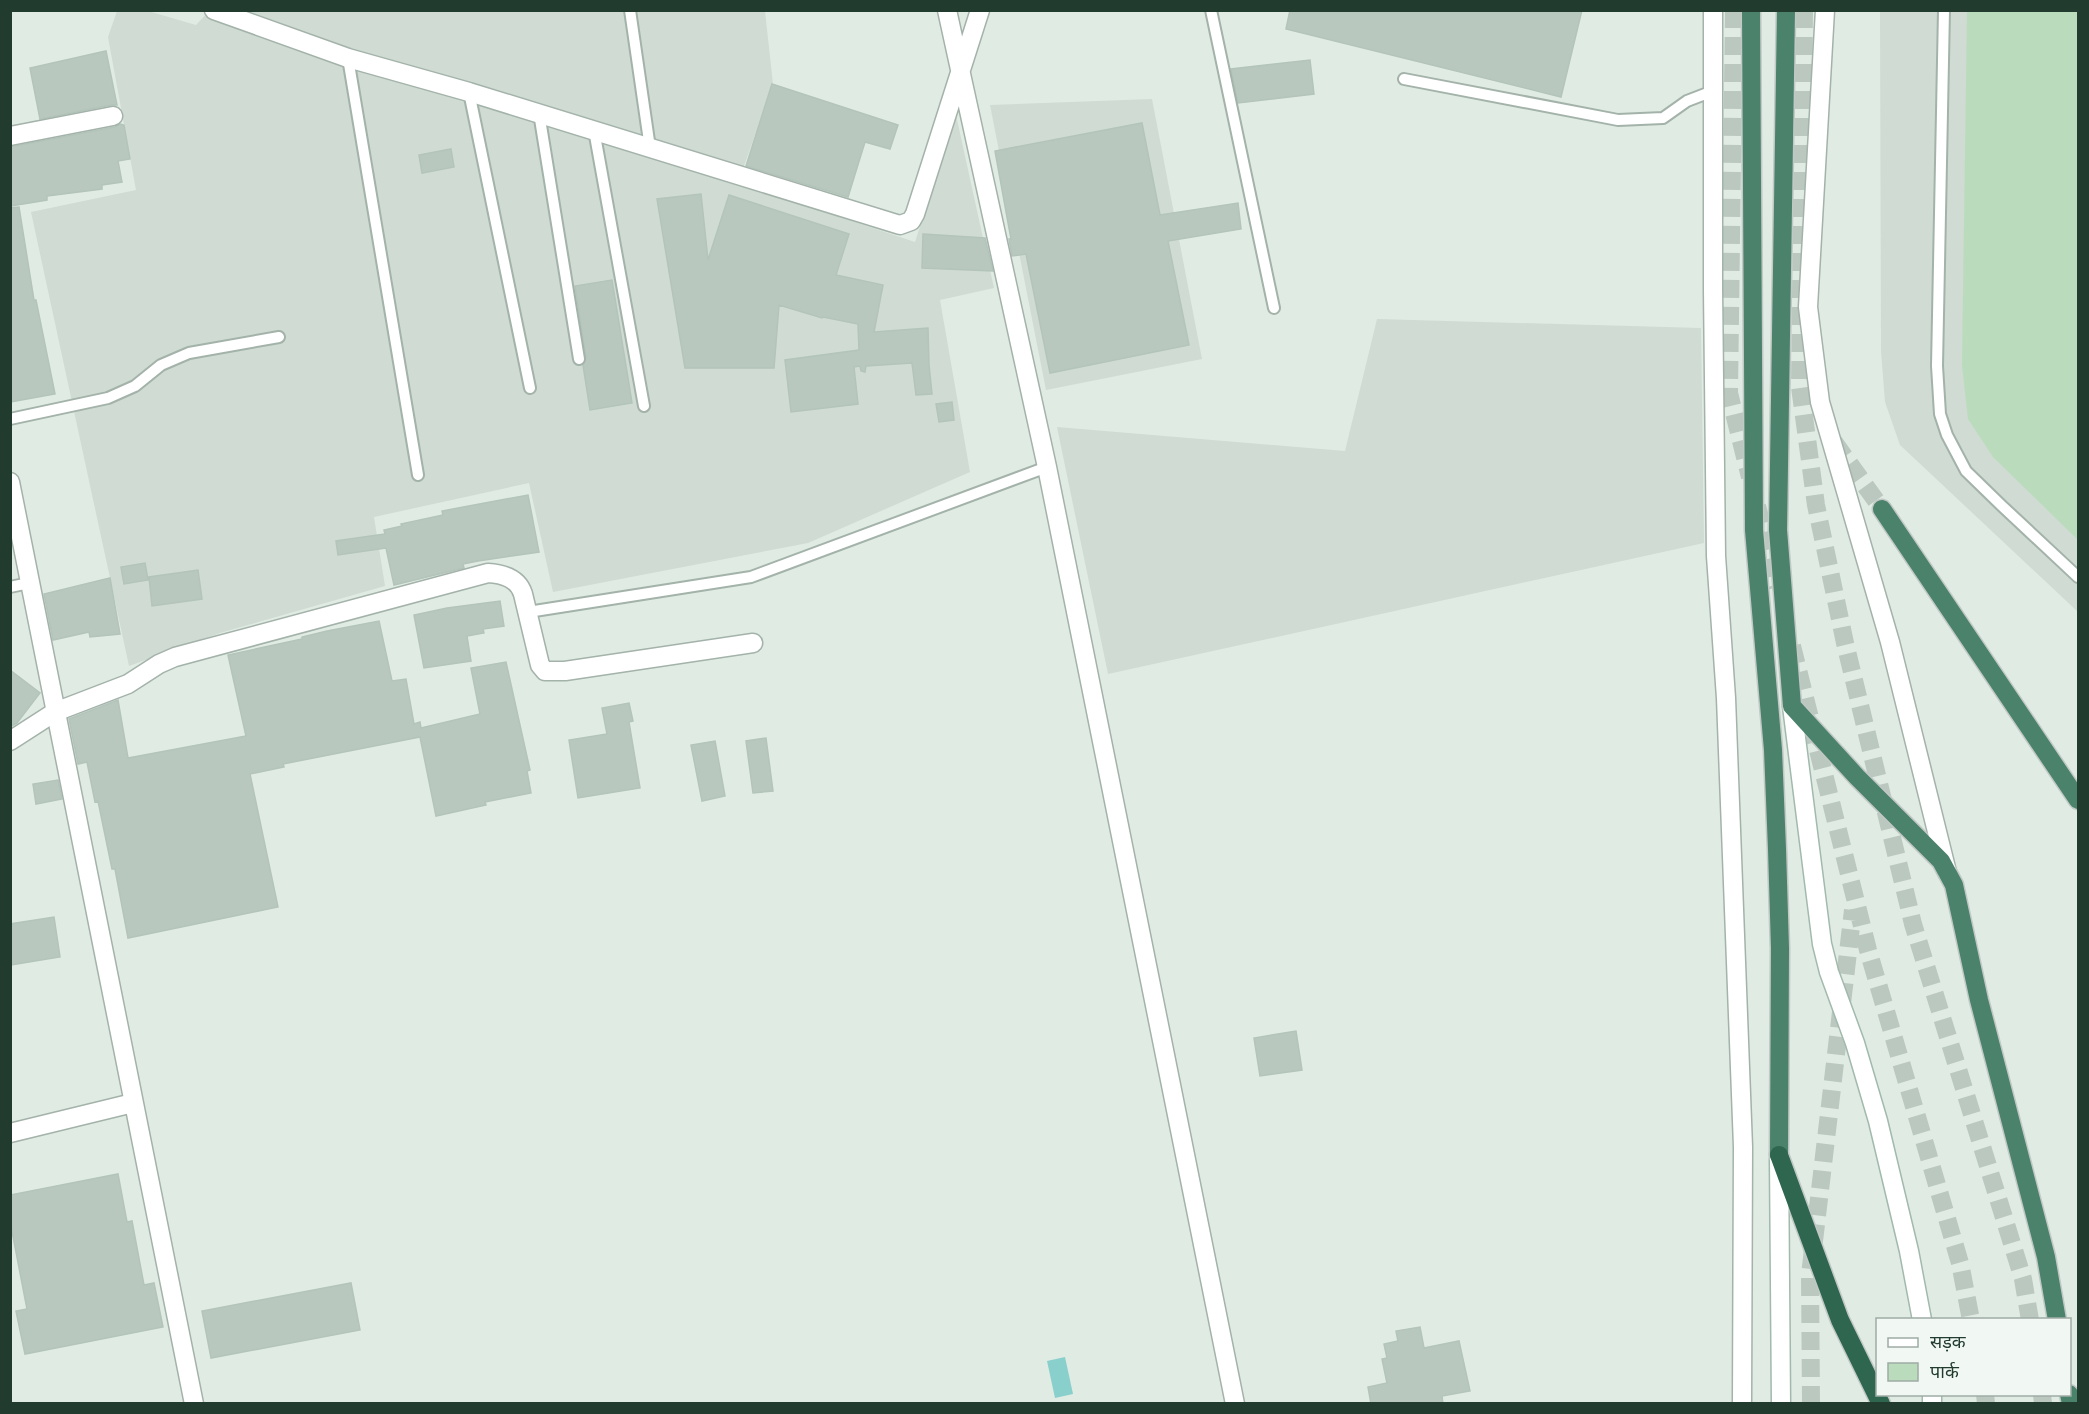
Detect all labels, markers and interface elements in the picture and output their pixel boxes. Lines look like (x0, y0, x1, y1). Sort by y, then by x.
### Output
legend (1876, 1318, 2071, 1396)
text: सड़क (1930, 1332, 1967, 1352)
text: पार्क (1930, 1361, 1960, 1382)

